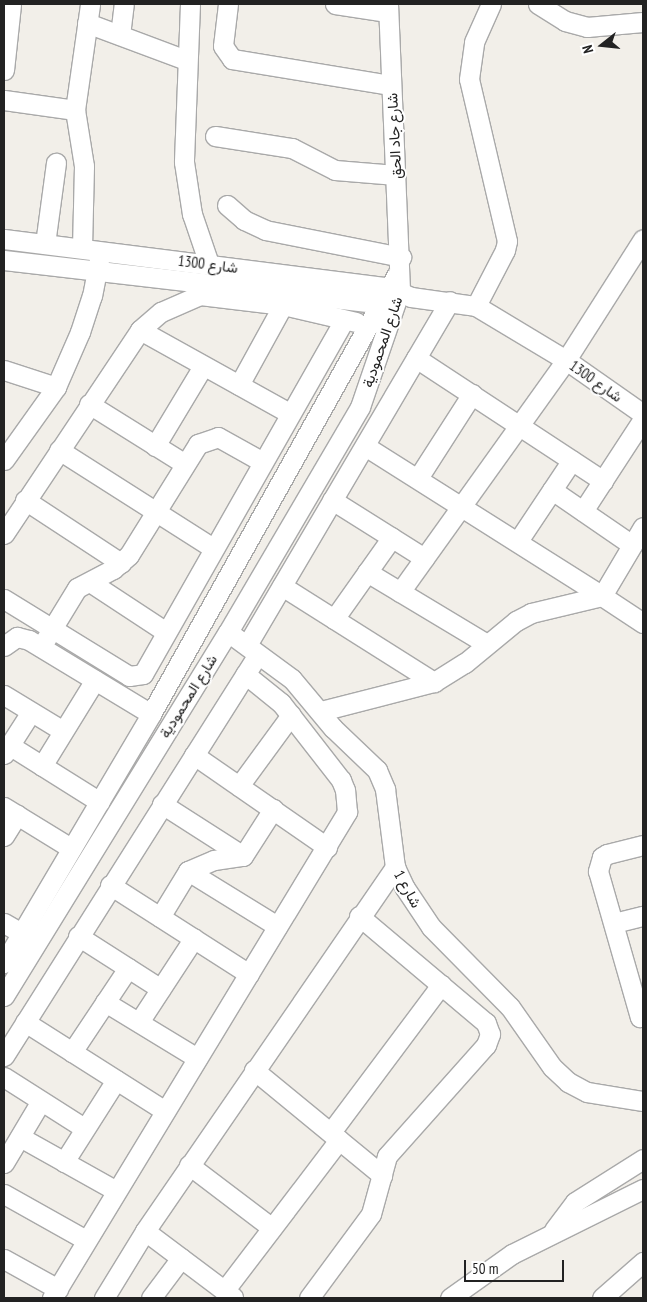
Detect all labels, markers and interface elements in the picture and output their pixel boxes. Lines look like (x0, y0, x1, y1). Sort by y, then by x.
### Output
north arrow (577, 20, 627, 70)
text: N (578, 43, 597, 55)
street label: شارع جاد الحق (383, 93, 405, 179)
street label: شارع 1300 (177, 251, 239, 277)
street label: شارع المحمودية (358, 294, 406, 390)
street label: شارع 1300 (566, 356, 626, 406)
street label: شارع المحمودية (155, 651, 221, 741)
street label: شارع 1 (390, 867, 426, 911)
scale bar (467, 1250, 567, 1282)
text: 50 m (472, 1259, 498, 1278)

